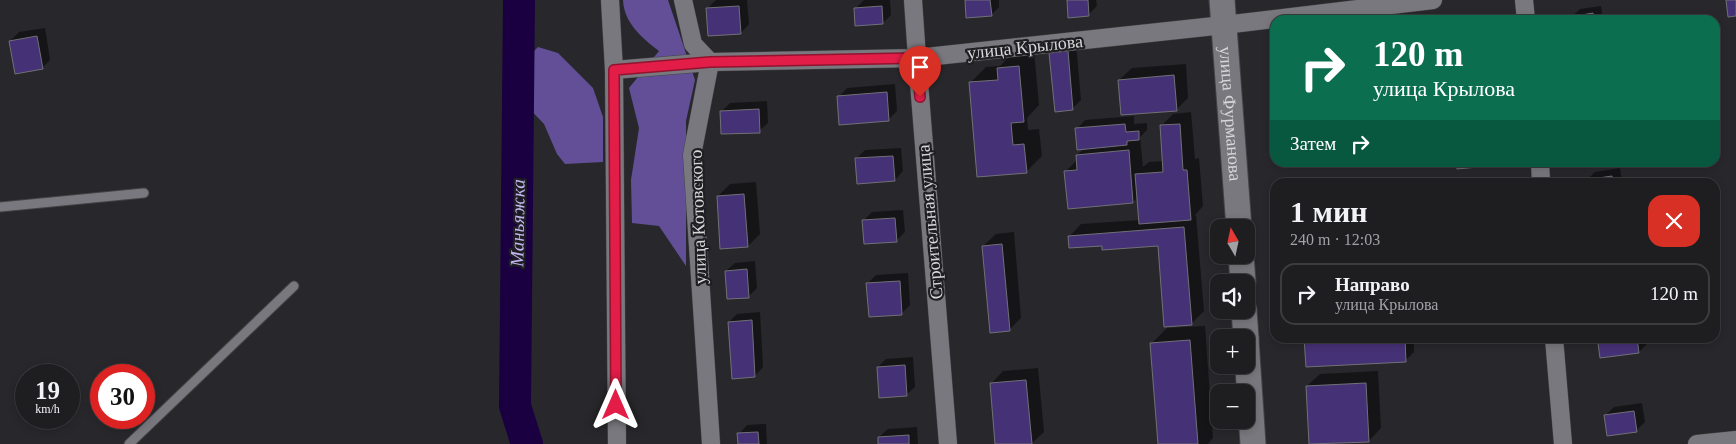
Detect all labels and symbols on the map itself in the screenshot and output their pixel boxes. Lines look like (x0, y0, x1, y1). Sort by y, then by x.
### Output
street label: улица Крылова (966, 31, 1084, 63)
pin (899, 46, 941, 97)
street label: улица Фурманова (1215, 46, 1245, 182)
street label: Строительная улица (913, 144, 947, 300)
street label: улица Котовского (686, 149, 710, 285)
water label: Маньяжка (506, 179, 529, 268)
north arrow (1210, 219, 1255, 264)
speed limit sign: 30 (90, 364, 155, 429)
position arrow (589, 378, 641, 430)

